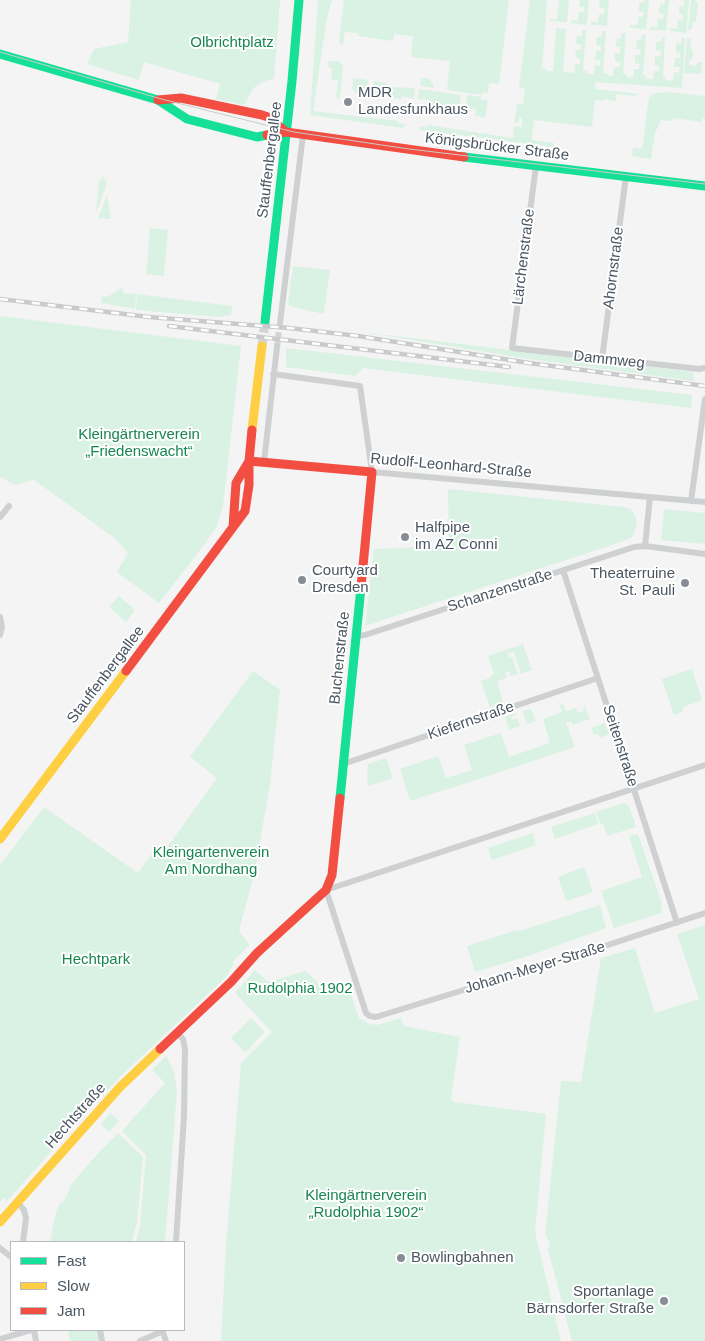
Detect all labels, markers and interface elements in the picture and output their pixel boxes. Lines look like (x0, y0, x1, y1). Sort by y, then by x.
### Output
park label: Olbrichtplatz (190, 34, 274, 52)
place label: MDR Landesfunkhaus (358, 84, 468, 119)
marker: MDR Landesfunkhaus (342, 96, 354, 108)
street label: Stauffenbergallee (254, 101, 286, 219)
street label: Königsbrücker Straße (424, 129, 570, 165)
street label: Lärchenstraße (509, 208, 539, 306)
street label: Ahornstraße (600, 226, 628, 310)
street label: Dammweg (572, 347, 646, 373)
park label: Kleingärtnerverein „Friedenswacht“ (78, 426, 200, 461)
street label: Rudolf-Leonhard-Straße (370, 450, 532, 482)
place label: Halfpipe im AZ Conni (415, 519, 498, 554)
marker: Halfpipe im AZ Conni (399, 531, 411, 543)
place label: Courtyard Dresden (312, 562, 378, 597)
place label: Theaterruine St. Pauli (590, 565, 675, 600)
street label: Schanzenstraße (445, 566, 555, 616)
marker: Courtyard Dresden (296, 574, 308, 586)
marker: Theaterruine St. Pauli (679, 577, 691, 589)
street label: Buchenstraße (326, 611, 354, 705)
street label: Stauffenbergallee (64, 623, 148, 727)
street label: Kiefernstraße (426, 698, 516, 744)
street label: Seitenstraße (598, 703, 642, 789)
park label: Kleingartenverein Am Nordhang (153, 844, 269, 879)
street label: Johann-Meyer-Straße (463, 938, 607, 998)
park label: Hechtpark (62, 951, 130, 969)
park label: Rudolphia 1902 (247, 980, 353, 998)
street label: Hechtstraße (42, 1080, 110, 1152)
park label: Kleingärtnerverein „Rudolphia 1902“ (305, 1187, 427, 1222)
legend (10, 1241, 185, 1331)
place label: Bowlingbahnen (411, 1249, 514, 1267)
text: Fast (57, 1252, 86, 1269)
marker: Bowlingbahnen (395, 1252, 407, 1264)
text: Slow (57, 1277, 90, 1294)
place label: Sportanlage Bärnsdorfer Straße (526, 1283, 654, 1318)
marker: Sportanlage Bärnsdorfer Straße (658, 1295, 670, 1307)
text: Jam (57, 1302, 85, 1319)

